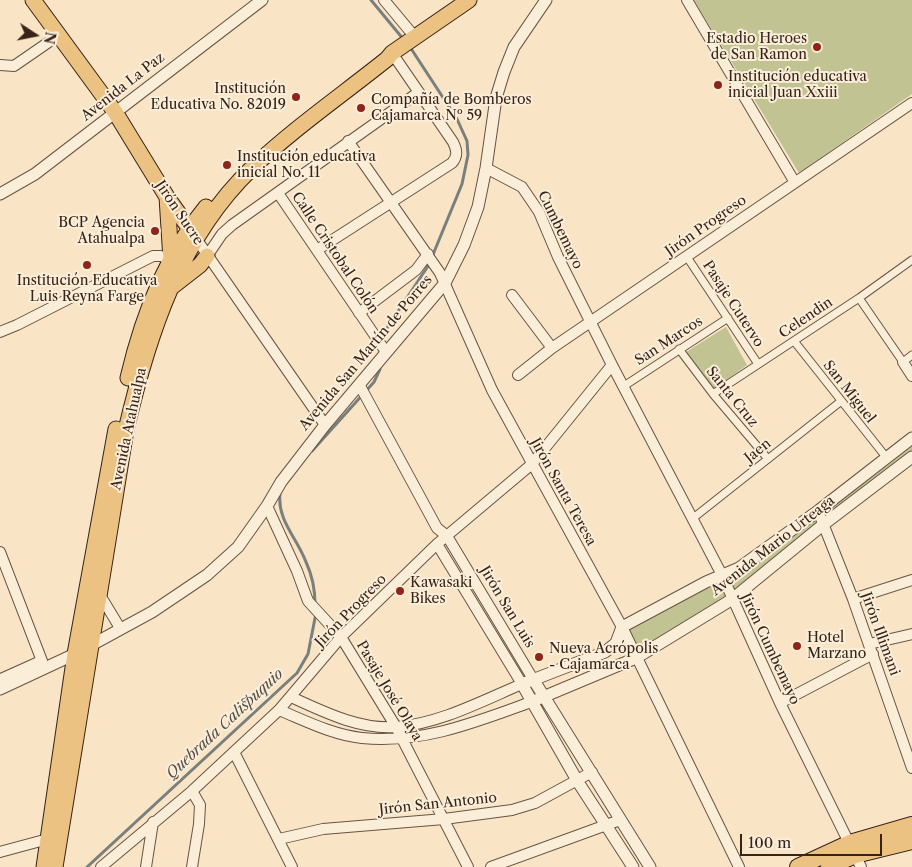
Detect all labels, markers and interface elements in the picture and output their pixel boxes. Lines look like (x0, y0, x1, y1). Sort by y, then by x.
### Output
north arrow (10, 10, 60, 60)
text: N (40, 30, 60, 46)
place label: Estadio Heroes de San Ramon (706, 31, 807, 64)
marker: Estadio Heroes de San Ramon (811, 41, 823, 53)
street label: Avenida La Paz (78, 49, 168, 125)
place label: Institución educativa inicial Juan Xxiii (728, 69, 867, 102)
marker: Institución educativa inicial Juan Xxiii (712, 79, 724, 91)
place label: Institución Educativa No. 82019 (151, 81, 286, 114)
marker: Institución Educativa No. 82019 (290, 91, 302, 103)
place label: Compañía de Bomberos Cajamarca Nº 59 (371, 92, 532, 124)
marker: Compañía de Bomberos Cajamarca Nº 59 (355, 102, 367, 114)
place label: Institución educativa inicial No. 11 (237, 149, 376, 182)
marker: Institución educativa inicial No. 11 (221, 159, 233, 171)
street label: Jirón Sucre (151, 178, 207, 248)
street label: Cumbemayo (534, 188, 586, 272)
street label: Calle Cristobal Colón (288, 189, 382, 317)
street label: Jirón Progreso (662, 192, 750, 260)
place label: BCP Agencia Atahualpa (58, 215, 145, 248)
marker: BCP Agencia Atahualpa (149, 225, 161, 237)
street label: Pasaje Cutervo (699, 258, 767, 350)
marker: Institución Educativa Luis Reyna Farge (81, 259, 93, 271)
street label: Avenida San Martín de Porres (296, 272, 436, 434)
place label: Institución Educativa Luis Reyna Farge (17, 273, 157, 306)
street label: Celendin (776, 294, 836, 342)
street label: San Marcos (632, 313, 706, 369)
street label: San Miguel (819, 357, 879, 427)
street label: Santa Cruz (702, 363, 762, 431)
street label: Avenida Atahualpa (108, 366, 150, 492)
street label: Jirón Santa Teresa (526, 435, 600, 549)
street label: Jaen (742, 435, 774, 467)
street label: Avenida Mario Urteaga (708, 492, 838, 600)
street label: Jirón San Luis (476, 563, 538, 651)
street label: Jirón Progreso (312, 571, 390, 651)
place label: Kawasaki Bikes (410, 575, 472, 608)
marker: Kawasaki Bikes (394, 585, 406, 597)
street label: Jirón Illimani (857, 590, 903, 678)
street label: Jirón Cumbemayo (737, 591, 803, 707)
place label: Hotel Marzano (807, 630, 866, 662)
street label: Pasaje José Olaya (352, 638, 426, 744)
marker: Hotel Marzano (791, 640, 803, 652)
place label: Nueva Acrópolis - Cajamarca (549, 641, 658, 674)
marker: Nueva Acrópolis - Cajamarca (533, 651, 545, 663)
water label: Quebrada Calispuquio (163, 665, 287, 783)
street label: Jirón San Antonio (378, 789, 498, 819)
scale bar (742, 824, 884, 856)
text: 100 m (748, 833, 791, 852)

